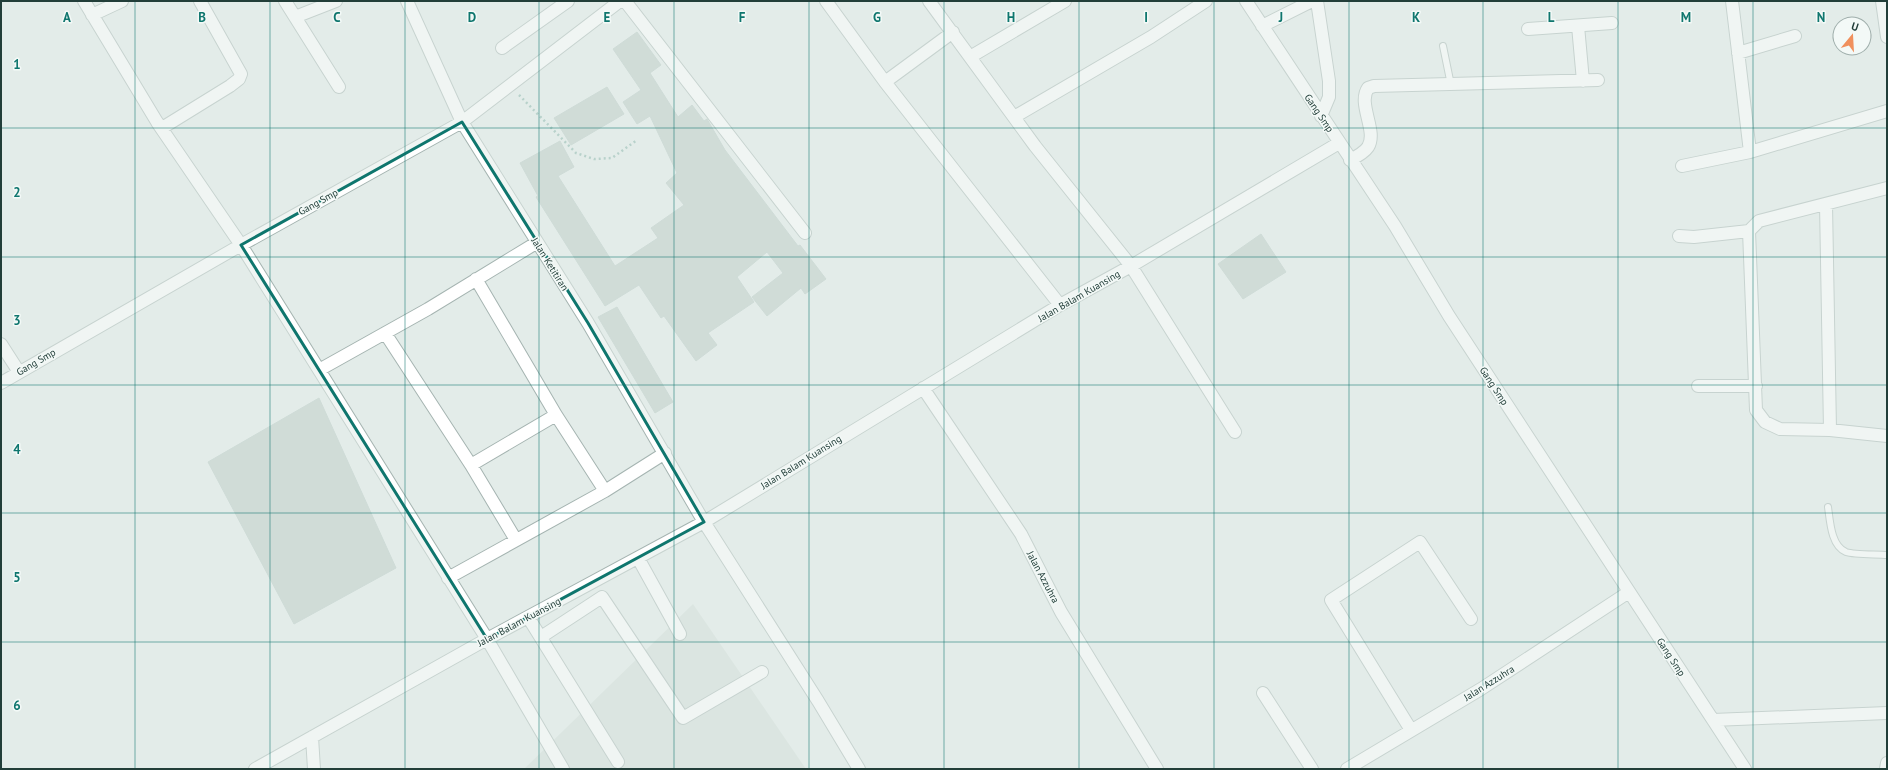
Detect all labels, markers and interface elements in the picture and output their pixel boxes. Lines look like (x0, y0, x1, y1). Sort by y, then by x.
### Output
text: A (63, 9, 71, 26)
text: B (198, 9, 206, 26)
text: C (333, 9, 341, 26)
text: D (468, 9, 476, 26)
text: E (604, 9, 611, 26)
text: F (739, 9, 746, 26)
text: G (873, 9, 881, 26)
text: H (1007, 9, 1015, 26)
text: I (1144, 9, 1148, 26)
text: J (1278, 9, 1283, 26)
text: K (1412, 9, 1420, 26)
text: L (1548, 9, 1555, 26)
text: M (1681, 9, 1691, 26)
text: N (1817, 9, 1825, 26)
north arrow (1832, 16, 1872, 56)
text: U (1850, 19, 1861, 34)
text: 1 (13, 56, 21, 73)
street label: Gang Smp (1301, 91, 1337, 135)
text: 2 (13, 184, 21, 201)
street label: Gang Smp (296, 186, 340, 218)
street label: Jalan Ketitiran (528, 234, 572, 293)
street label: Jalan Balam Kuansing (1035, 267, 1122, 325)
text: 3 (13, 312, 21, 329)
street label: Gang Smp (14, 346, 58, 378)
street label: Gang Smp (1477, 364, 1511, 408)
street label: Jalan Balam Kuansing (757, 432, 844, 493)
text: 4 (13, 441, 21, 458)
street label: Jalan Azzuhra (1023, 548, 1062, 605)
text: 5 (13, 569, 21, 586)
street label: Jalan Balam Kuansing (474, 594, 563, 650)
street label: Gang Smp (1654, 635, 1688, 679)
street label: Jalan Azzuhra (1460, 662, 1517, 704)
text: 6 (13, 697, 21, 714)

